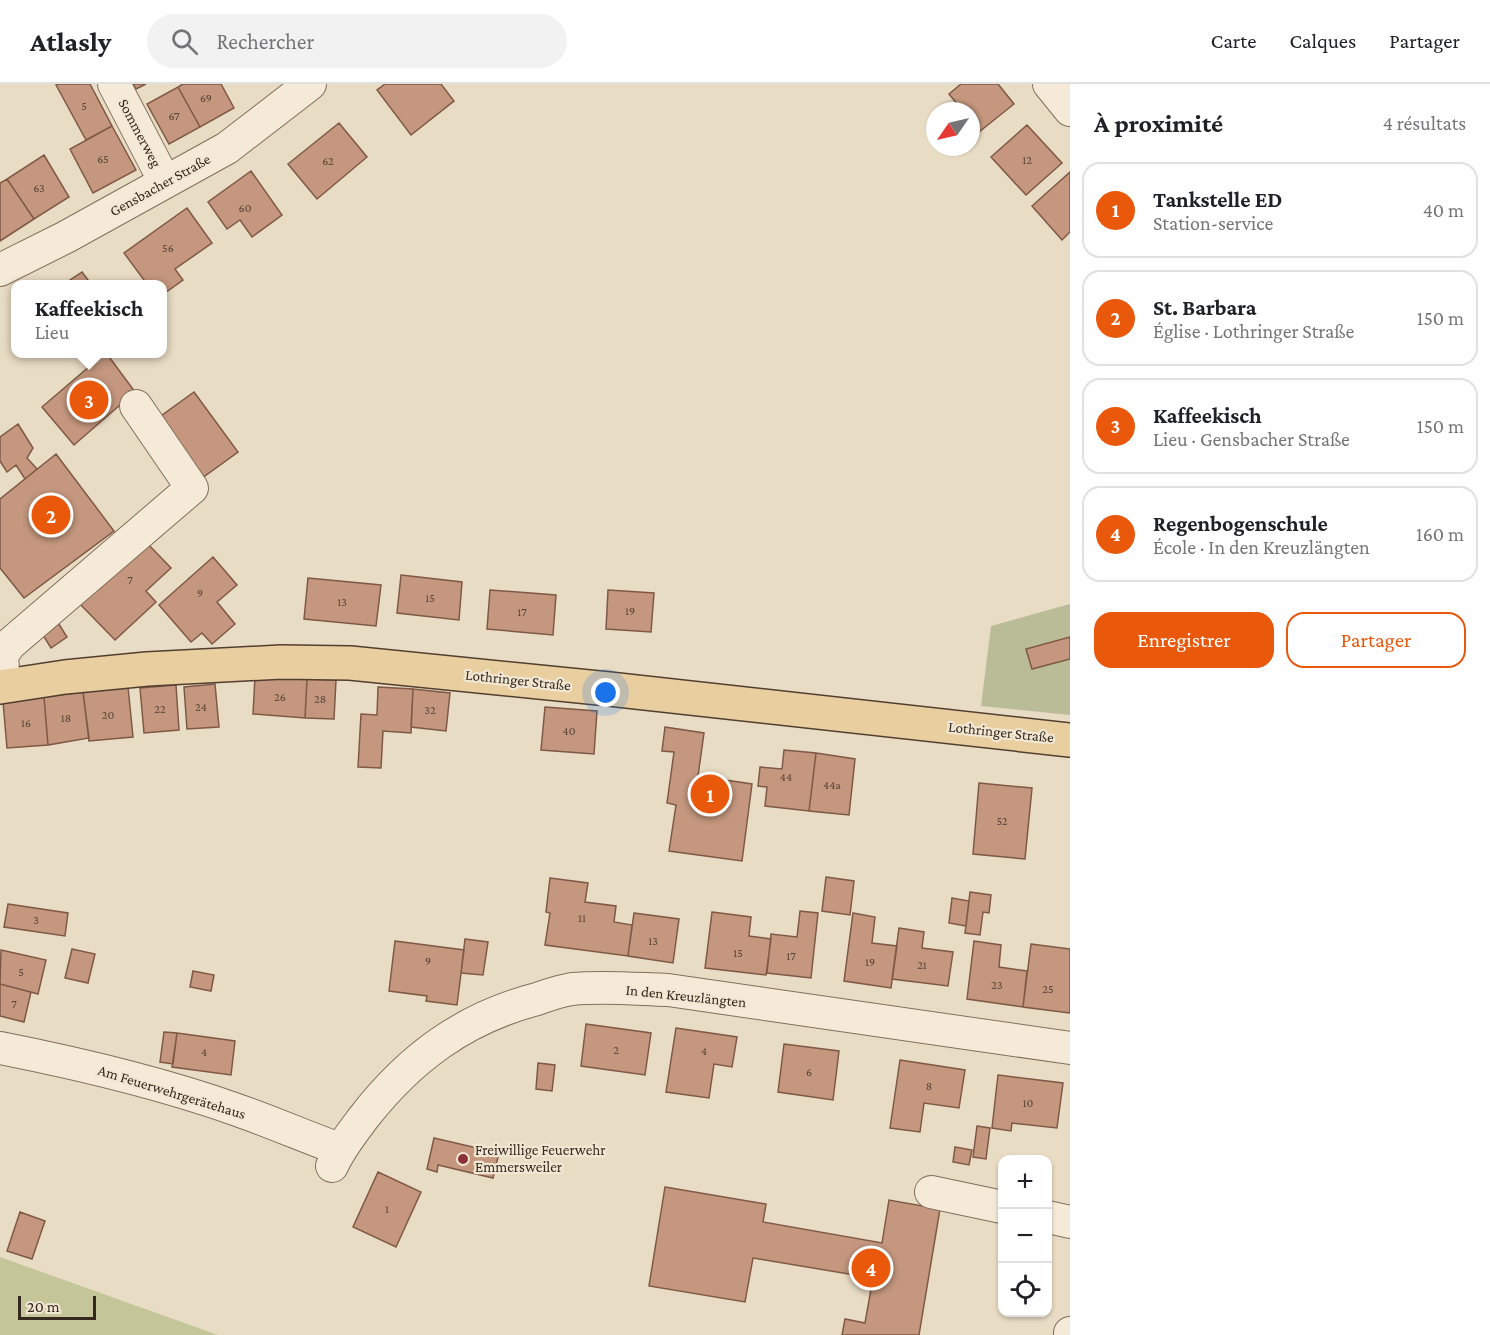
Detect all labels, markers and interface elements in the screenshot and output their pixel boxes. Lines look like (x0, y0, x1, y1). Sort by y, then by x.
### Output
search box (147, 14, 567, 68)
icon: search (168, 25, 201, 58)
text: Atlasly (30, 26, 111, 57)
text: Rechercher (216, 29, 314, 54)
text: Carte (1211, 29, 1256, 53)
text: Calques (1289, 29, 1356, 53)
text: Partager (1389, 29, 1460, 53)
house number: 69 (200, 91, 212, 105)
street label: Sommerweg (114, 96, 165, 170)
house number: 5 (81, 99, 87, 113)
north arrow (926, 102, 980, 156)
house number: 67 (168, 109, 180, 123)
text: À proximité (1094, 109, 1223, 138)
text: 4 résultats (1383, 112, 1466, 134)
street label: Gensbacher Straße (107, 151, 213, 219)
house number: 65 (97, 152, 109, 166)
house number: 12 (1022, 153, 1032, 167)
house number: 62 (322, 154, 334, 168)
house number: 63 (33, 181, 45, 195)
text: Tankstelle ED (1153, 187, 1282, 212)
text: 1 (1112, 199, 1119, 221)
text: 40 m (1423, 199, 1464, 221)
house number: 60 (239, 201, 252, 215)
text: Station-service (1153, 212, 1273, 234)
house number: 56 (162, 241, 174, 255)
popup (11, 280, 167, 358)
text: St. Barbara (1153, 295, 1256, 320)
text: Kaffeekisch (35, 296, 143, 321)
text: 2 (1110, 307, 1121, 329)
text: 150 m (1417, 307, 1464, 329)
text: Église · Lothringer Straße (1153, 320, 1354, 342)
text: Lieu (35, 321, 69, 343)
pin: 3 (70, 378, 109, 422)
text: Kaffeekisch (1153, 403, 1262, 428)
text: 3 (1111, 415, 1120, 437)
text: 150 m (1417, 415, 1464, 437)
text: Lieu · Gensbacher Straße (1153, 428, 1350, 450)
pin: 2 (32, 492, 70, 538)
text: Regenbogenschule (1153, 511, 1328, 536)
text: 4 (1110, 523, 1121, 545)
text: 160 m (1416, 523, 1464, 545)
text: École · In den Kreuzlängten (1153, 536, 1370, 558)
house number: 7 (127, 573, 133, 587)
house number: 9 (197, 586, 203, 600)
house number: 15 (425, 591, 435, 605)
house number: 13 (337, 595, 347, 609)
house number: 19 (625, 604, 635, 618)
house number: 17 (517, 605, 527, 619)
button: Enregistrer (1094, 612, 1274, 668)
button: Partager (1286, 612, 1466, 668)
street label: Lothringer Straße (464, 666, 572, 695)
your location (591, 678, 620, 707)
house number: 26 (274, 690, 286, 704)
house number: 28 (314, 692, 326, 706)
house number: 24 (195, 700, 207, 714)
house number: 22 (154, 702, 166, 716)
house number: 32 (424, 703, 436, 717)
house number: 20 (102, 708, 114, 722)
house number: 18 (61, 711, 71, 725)
house number: 16 (21, 716, 31, 730)
street label: Lothringer Straße (947, 718, 1055, 747)
house number: 40 (563, 724, 576, 738)
house number: 44 (780, 770, 792, 784)
pin: 1 (690, 772, 730, 816)
house number: 44a (823, 778, 841, 792)
house number: 52 (996, 814, 1008, 828)
house number: 11 (578, 911, 586, 925)
house number: 3 (33, 913, 39, 927)
house number: 13 (648, 934, 658, 948)
house number: 15 (733, 946, 743, 960)
house number: 17 (786, 949, 796, 963)
house number: 9 (425, 954, 431, 968)
house number: 19 (865, 955, 875, 969)
house number: 21 (917, 958, 927, 972)
house number: 5 (18, 965, 24, 979)
house number: 23 (991, 978, 1003, 992)
street label: In den Kreuzlängten (625, 982, 747, 1011)
house number: 25 (1042, 982, 1054, 996)
house number: 7 (11, 997, 17, 1011)
house number: 2 (613, 1043, 619, 1057)
house number: 4 (701, 1044, 707, 1058)
house number: 4 (201, 1045, 207, 1059)
street label: Am Feuerwehrgerätehaus (96, 1062, 248, 1123)
house number: 6 (806, 1065, 812, 1079)
house number: 8 (926, 1079, 932, 1093)
house number: 10 (1023, 1096, 1034, 1110)
place label: Freiwillige Feuerwehr Emmersweiler (475, 1142, 606, 1175)
marker: Freiwillige Feuerwehr Emmersweiler (456, 1152, 470, 1166)
map controls (998, 1155, 1052, 1317)
button: + (998, 1155, 1052, 1209)
house number: 1 (385, 1202, 389, 1216)
button: − (998, 1209, 1052, 1263)
pin: 4 (852, 1246, 890, 1290)
button: locate (998, 1263, 1052, 1317)
scale bar (18, 1293, 96, 1320)
text: 20 m (27, 1298, 60, 1315)

